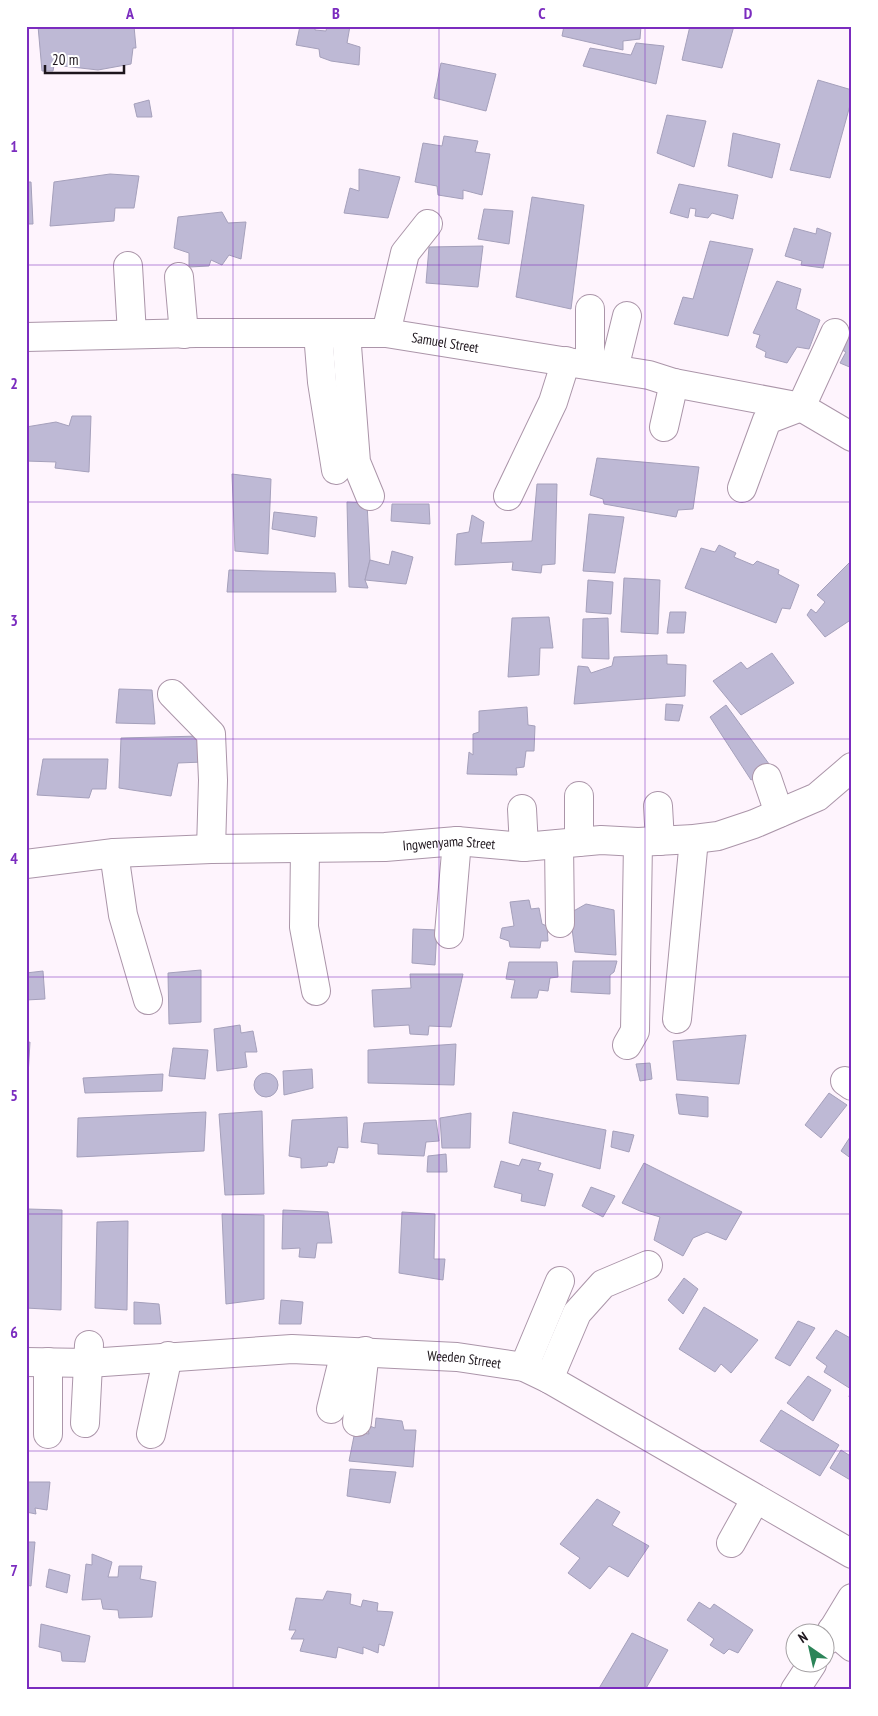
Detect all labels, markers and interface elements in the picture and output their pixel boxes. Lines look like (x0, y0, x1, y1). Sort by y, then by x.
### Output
text: A (125, 3, 135, 23)
text: B (332, 3, 340, 23)
text: C (538, 3, 546, 23)
text: D (744, 3, 753, 23)
scale bar (45, 42, 124, 74)
text: 20 m (52, 50, 78, 69)
text: 1 (10, 136, 18, 156)
street label: Samuel Street (410, 328, 480, 357)
text: 2 (10, 373, 18, 393)
text: 3 (10, 610, 18, 630)
street label: Ingwenyama Street (402, 832, 496, 855)
text: 4 (10, 848, 18, 868)
text: 5 (10, 1085, 18, 1105)
text: 6 (10, 1322, 18, 1342)
street label: Weeden Strreet (427, 1347, 502, 1372)
text: 7 (10, 1560, 18, 1580)
north arrow (786, 1624, 836, 1674)
text: N (795, 1628, 811, 1647)

